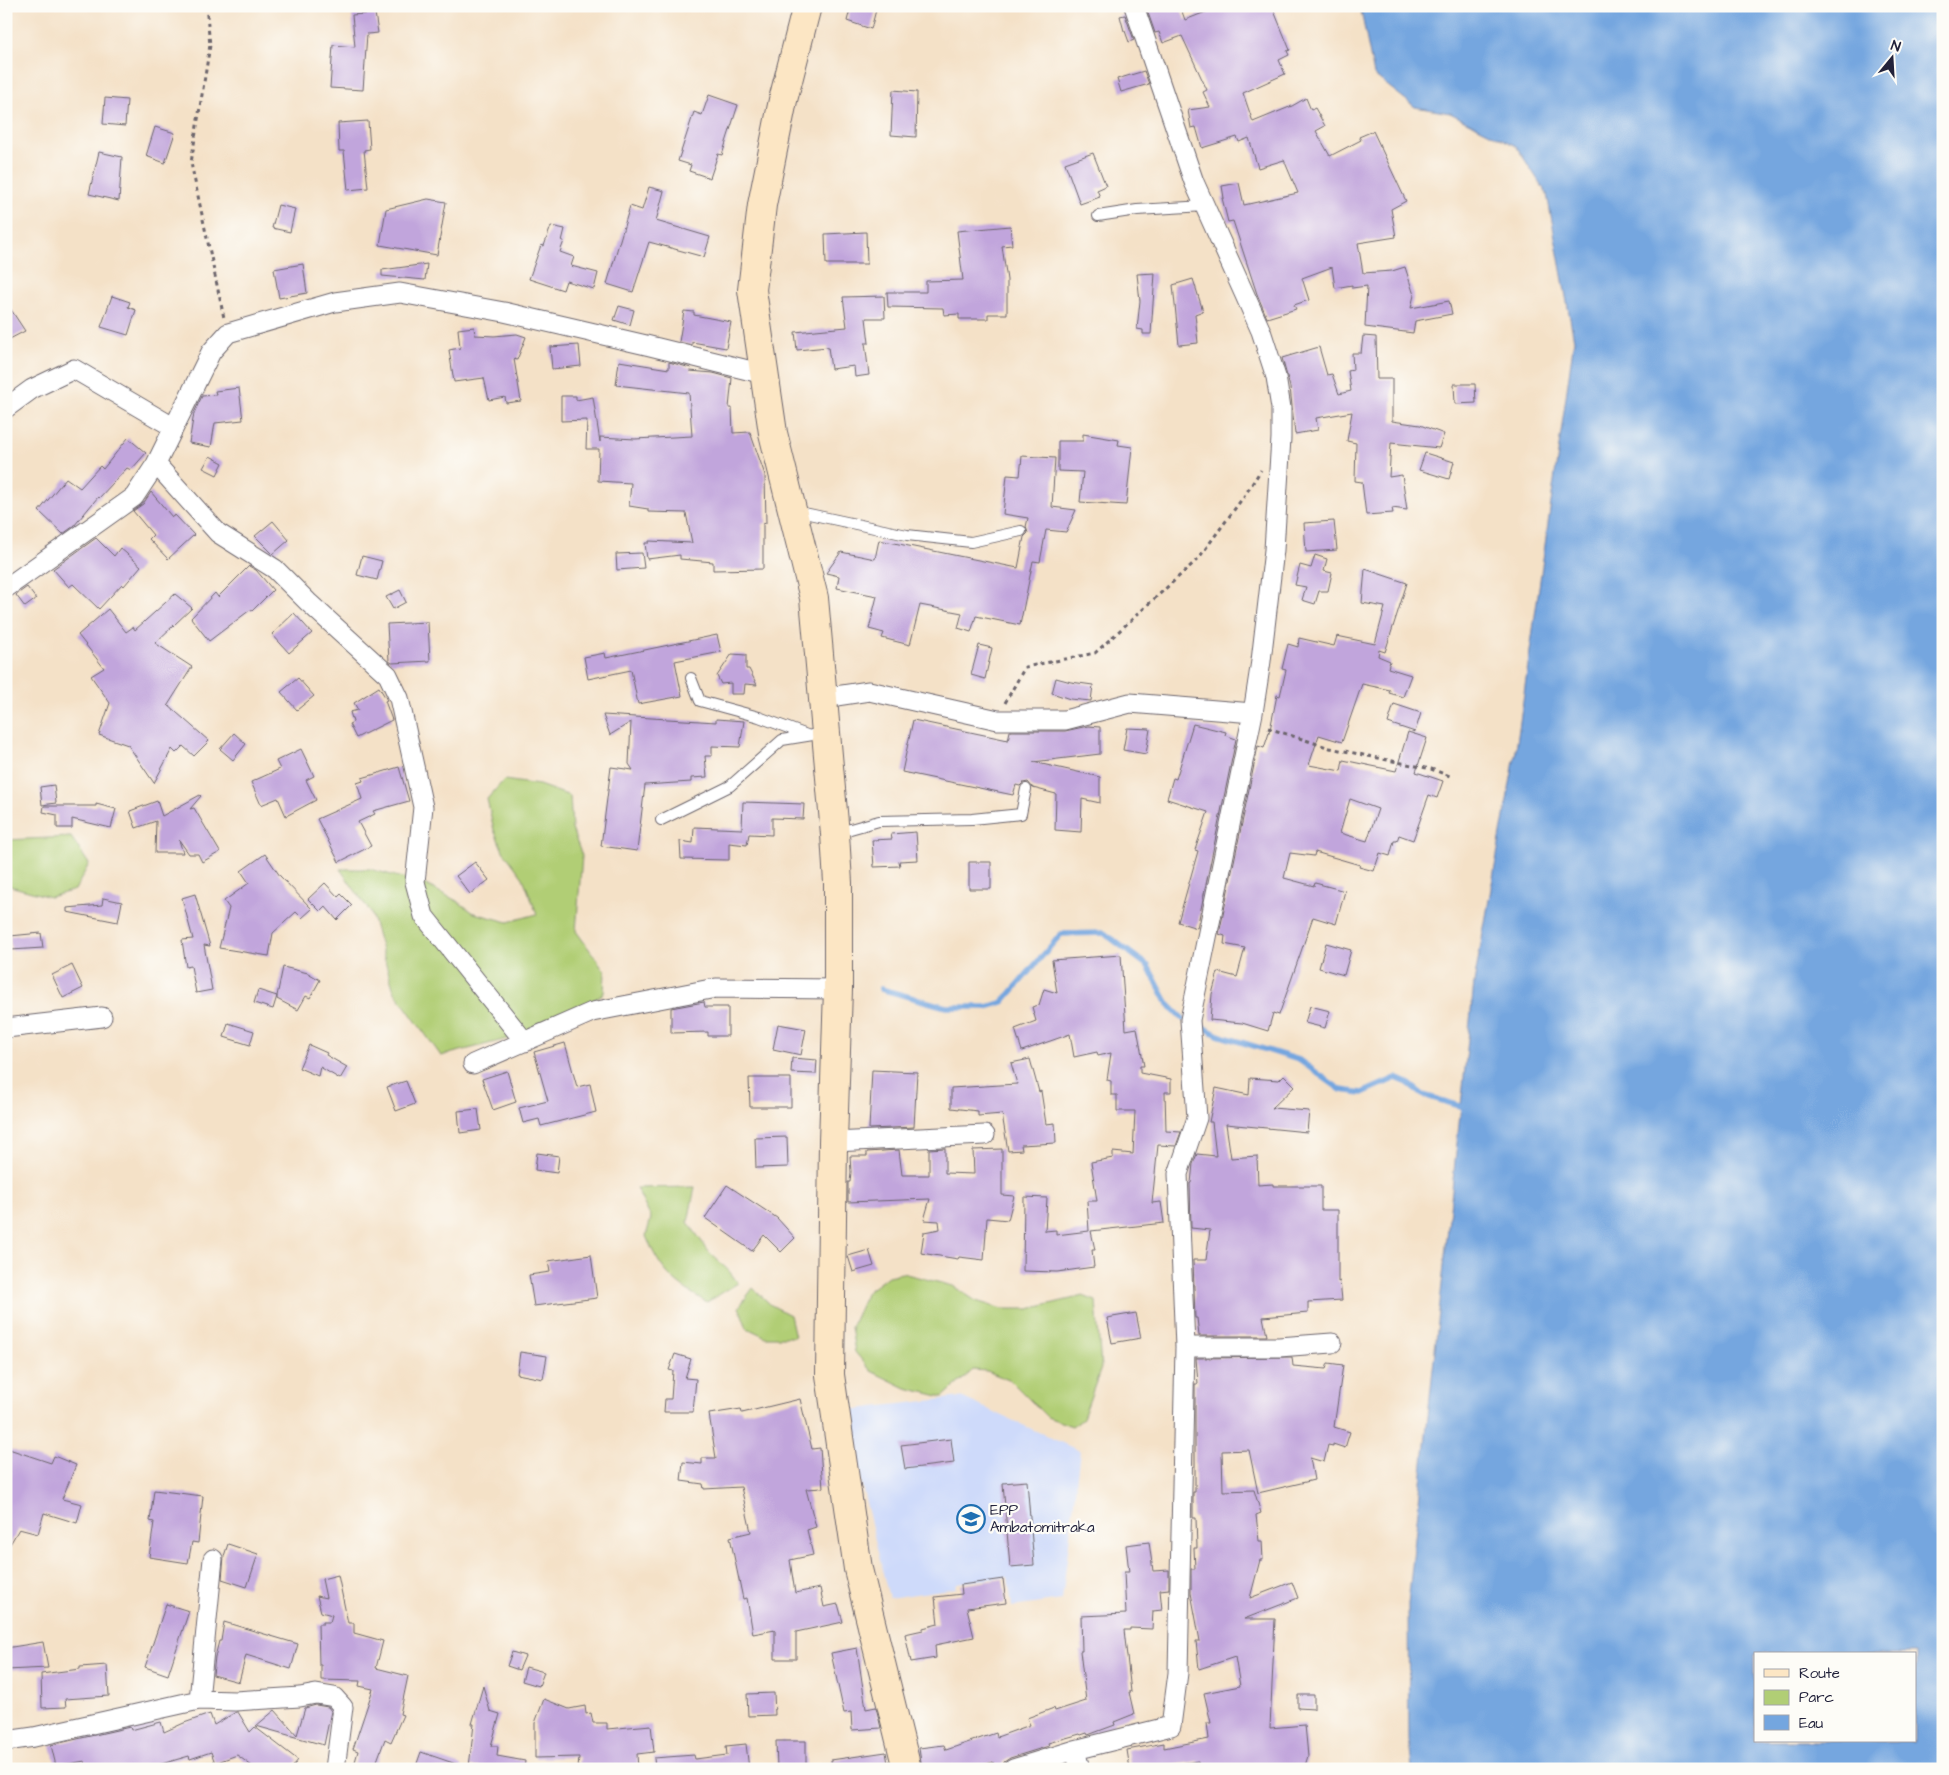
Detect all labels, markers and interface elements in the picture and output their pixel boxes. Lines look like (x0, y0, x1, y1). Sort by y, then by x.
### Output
north arrow (1866, 32, 1916, 82)
text: N (1888, 36, 1903, 58)
place label: EPP Ambatomitraka (990, 1500, 1095, 1538)
school or university icon: EPP Ambatomitraka (956, 1504, 986, 1534)
legend (1754, 1652, 1916, 1742)
text: Route (1799, 1663, 1840, 1684)
text: Parc (1799, 1687, 1834, 1708)
text: Eau (1799, 1713, 1824, 1734)

